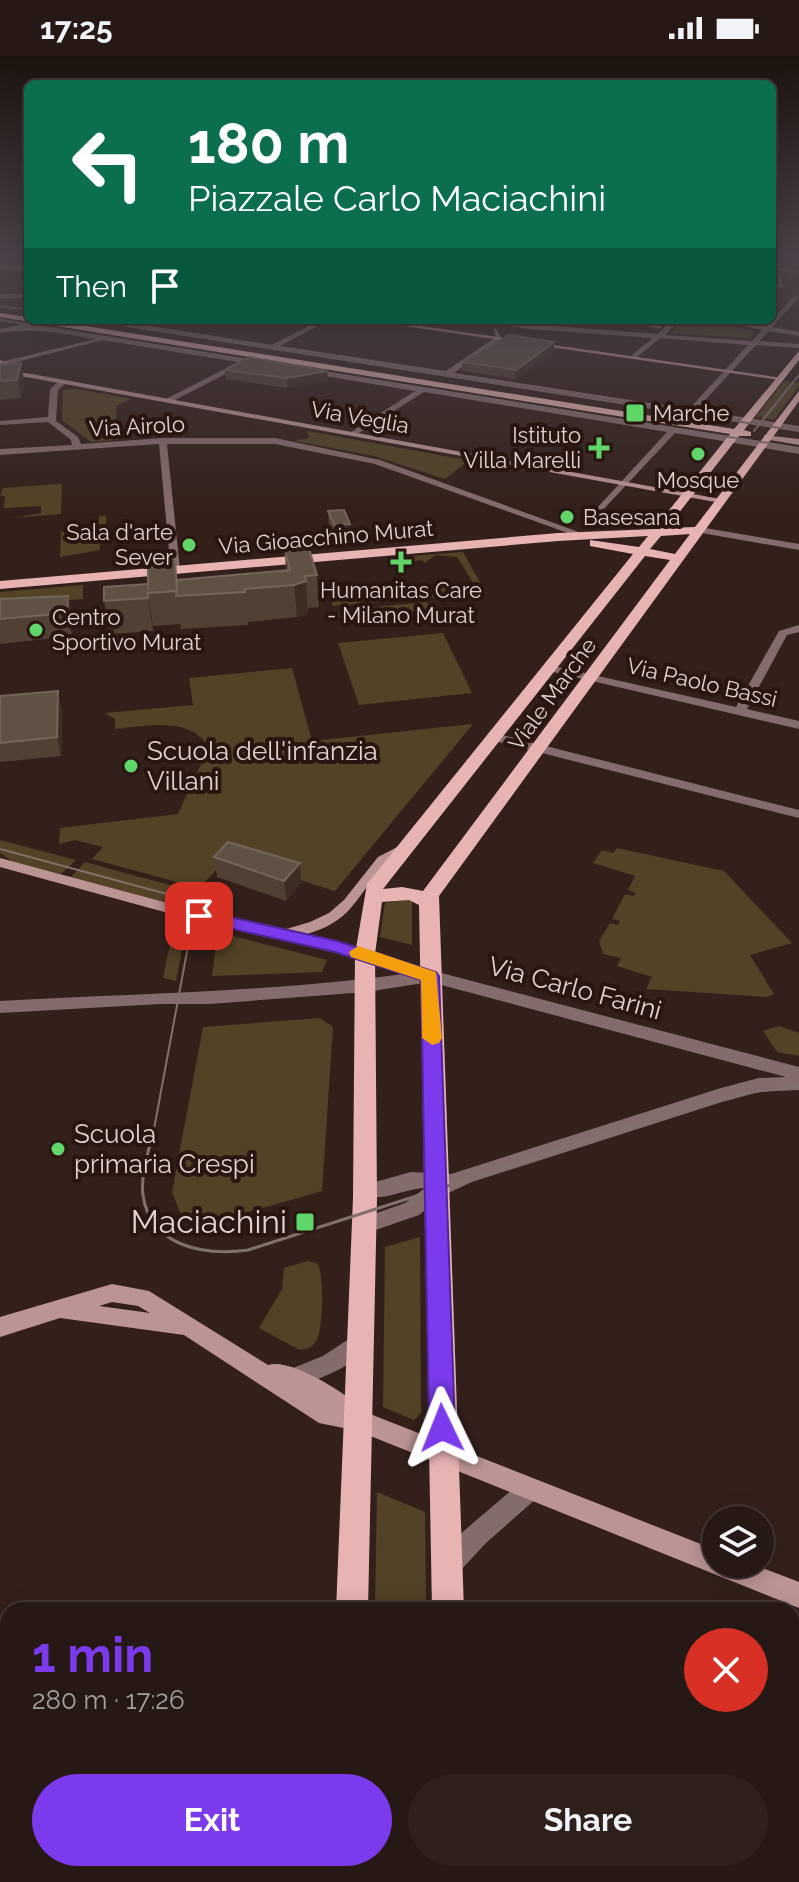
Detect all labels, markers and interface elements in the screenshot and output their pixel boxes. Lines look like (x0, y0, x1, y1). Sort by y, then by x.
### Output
text: 17:25 (40, 11, 113, 46)
text: 180 m (188, 110, 349, 176)
icon: left (56, 112, 160, 216)
text: Piazzale Carlo Maciachini (188, 177, 606, 219)
icon: arrive (143, 264, 187, 308)
text: Then (56, 269, 127, 304)
street label: Via Veglia (309, 396, 411, 438)
place label: Marche (653, 400, 729, 426)
marker: Marche (624, 402, 646, 424)
street label: Via Airolo (88, 411, 186, 441)
place label: Istituto Villa Marelli (463, 422, 581, 473)
marker: Istituto Villa Marelli (588, 437, 610, 459)
marker: Mosque (689, 445, 707, 463)
place label: Mosque (657, 467, 739, 493)
place label: Basesana (583, 504, 681, 530)
marker: Basesana (558, 508, 576, 526)
street label: Via Gioacchino Murat (218, 515, 435, 559)
place label: Sala d'arte Sever (66, 519, 173, 570)
marker: Sala d'arte Sever (180, 536, 198, 554)
marker: Humanitas Care - Milano Murat (390, 551, 412, 573)
place label: Humanitas Care - Milano Murat (320, 577, 482, 628)
place label: Centro Sportivo Murat (52, 604, 202, 655)
marker: Centro Sportivo Murat (27, 621, 45, 639)
street label: Viale Marche (503, 633, 602, 755)
street label: Via Paolo Bassi (624, 652, 780, 712)
place label: Scuola dell'infanzia Villani (147, 736, 378, 796)
marker: Scuola dell'infanzia Villani (122, 757, 140, 775)
pin (165, 882, 233, 950)
icon: arrive (177, 894, 221, 938)
street label: Via Carlo Farini (485, 950, 665, 1026)
place label: Scuola primaria Crespi (74, 1119, 255, 1179)
marker: Scuola primaria Crespi (49, 1140, 67, 1158)
place label: Maciachini (131, 1203, 287, 1240)
marker: Maciachini (294, 1211, 316, 1233)
position arrow (400, 1386, 484, 1470)
map controls (702, 1506, 774, 1578)
button: layers (702, 1506, 774, 1578)
text: 1 min (32, 1627, 153, 1683)
button: close (684, 1628, 768, 1712)
text: 280 m · 17:26 (32, 1685, 185, 1715)
button: Exit (32, 1774, 392, 1866)
button: Share (408, 1774, 768, 1866)

